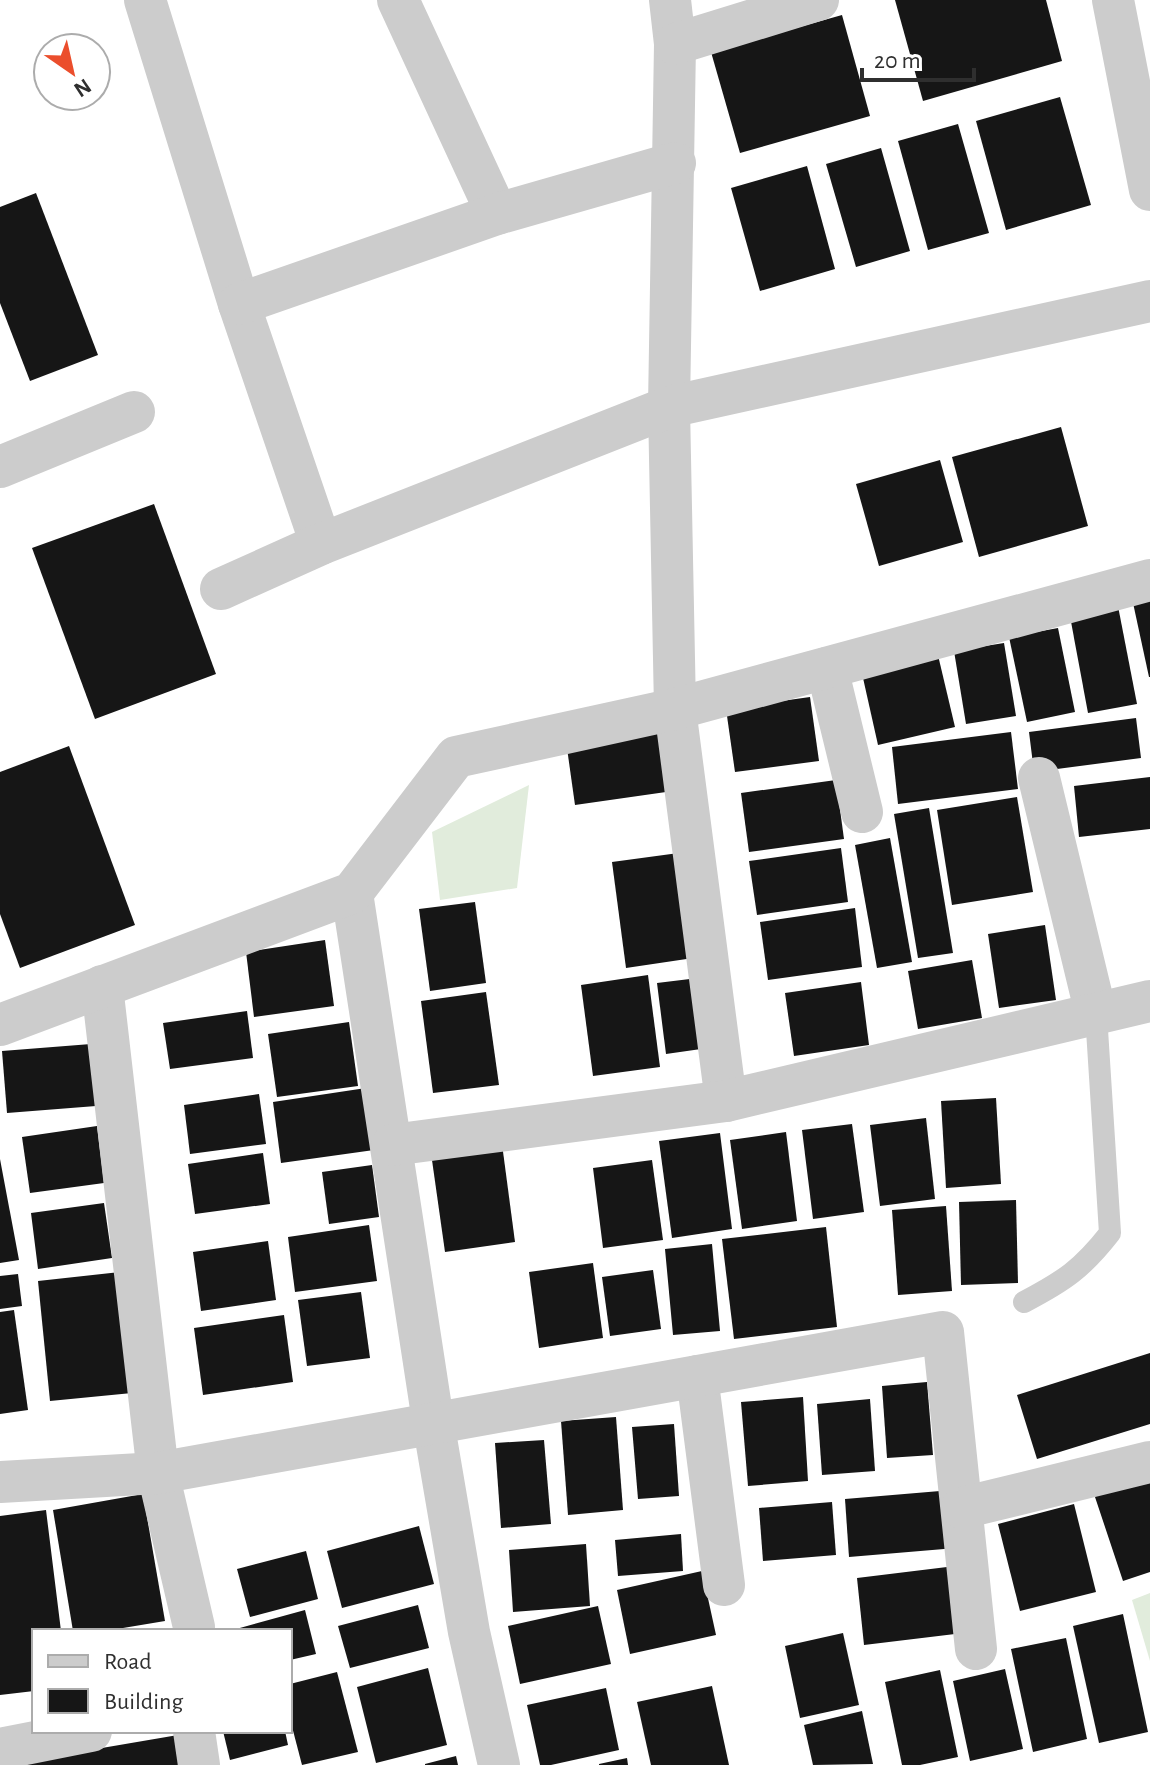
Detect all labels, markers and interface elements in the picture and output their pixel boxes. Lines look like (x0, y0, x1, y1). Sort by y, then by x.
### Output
north arrow (32, 32, 112, 112)
scale bar (862, 32, 974, 82)
text: 20 m (874, 49, 921, 73)
text: N (70, 74, 95, 101)
legend (32, 1629, 292, 1733)
text: Road (104, 1650, 152, 1674)
text: Building (104, 1690, 183, 1714)

